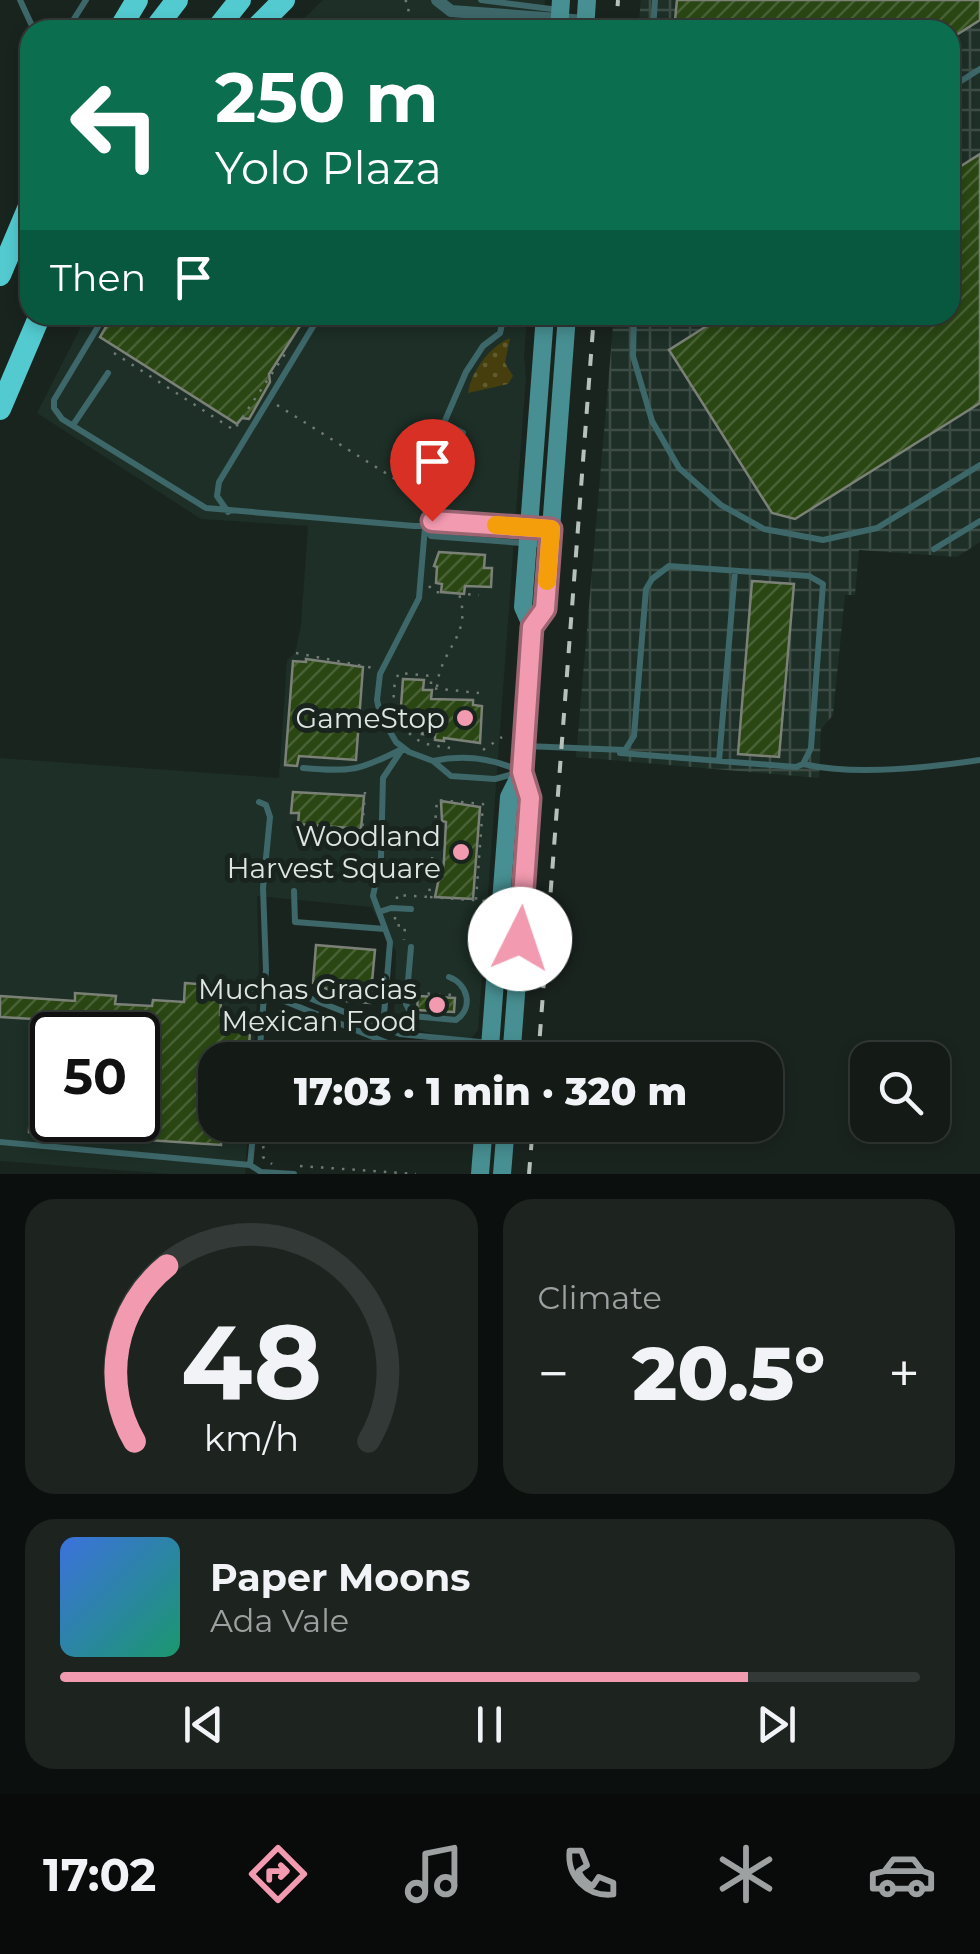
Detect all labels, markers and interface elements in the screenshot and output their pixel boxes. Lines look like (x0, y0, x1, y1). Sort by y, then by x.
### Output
text: 250 m (215, 54, 439, 140)
icon: left (50, 60, 180, 190)
text: Yolo Plaza (215, 140, 442, 195)
icon: arrive (166, 250, 221, 305)
text: Then (50, 254, 146, 301)
pin (390, 419, 475, 522)
icon: arrive (405, 434, 460, 489)
place label: GameStop (296, 701, 445, 735)
marker: GameStop (454, 707, 476, 729)
place label: Woodland Harvest Square (227, 819, 441, 885)
marker: Woodland Harvest Square (450, 841, 472, 863)
position arrow (468, 887, 572, 991)
place label: Muchas Gracias Mexican Food (198, 972, 417, 1038)
marker: Muchas Gracias Mexican Food (426, 994, 448, 1016)
speed limit sign: 50 (30, 1012, 160, 1142)
map controls (850, 1042, 950, 1142)
button: search (850, 1042, 950, 1142)
text: 17:03 · 1 min · 320 m (294, 1068, 687, 1115)
text: Climate (538, 1278, 662, 1317)
text: 48 (181, 1298, 322, 1425)
text: 20.5° (632, 1327, 825, 1419)
text: − (538, 1340, 569, 1407)
text: + (888, 1340, 920, 1407)
text: km/h (204, 1416, 299, 1460)
text: Paper Moons (210, 1554, 471, 1601)
text: Ada Vale (210, 1601, 349, 1640)
icon: previous (176, 1697, 231, 1752)
icon: pause (462, 1697, 517, 1752)
icon: next (749, 1697, 804, 1752)
icon: directions (243, 1839, 313, 1909)
icon: music (399, 1839, 469, 1909)
icon: phone (555, 1839, 625, 1909)
icon: climate (711, 1839, 781, 1909)
icon: car (867, 1839, 937, 1909)
text: 17:02 (43, 1847, 156, 1902)

